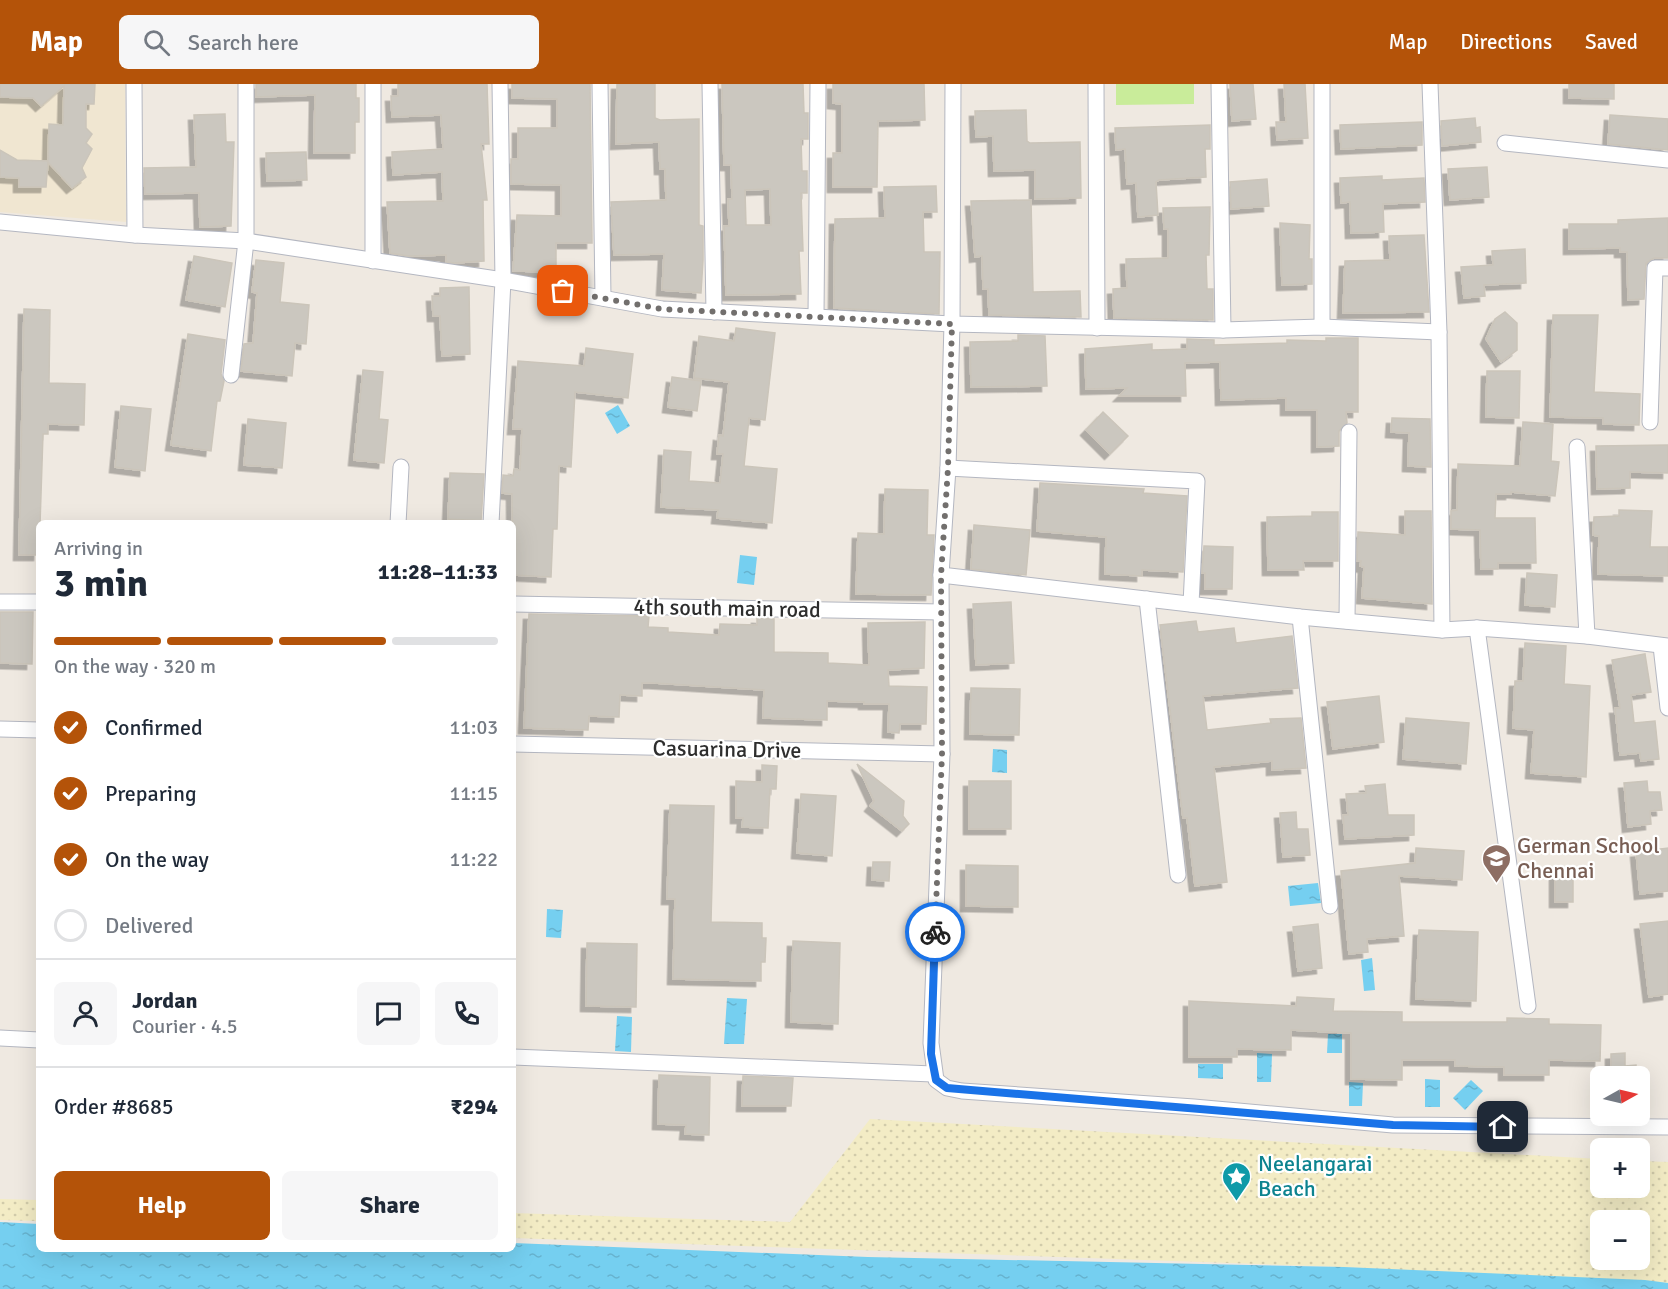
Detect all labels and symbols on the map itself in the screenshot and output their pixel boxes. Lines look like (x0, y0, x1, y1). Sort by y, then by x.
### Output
pin (537, 265, 588, 316)
street label: 4th south main road (633, 593, 821, 623)
street label: Casuarina Drive (652, 734, 802, 764)
place label: German School Chennai (1517, 832, 1660, 884)
school or university icon: German School Chennai (1480, 842, 1512, 884)
courier (905, 902, 965, 962)
north arrow (1590, 1066, 1650, 1126)
pin (1477, 1101, 1528, 1152)
place label: Neelangarai Beach (1258, 1150, 1373, 1202)
place icon: Neelangarai Beach (1221, 1160, 1253, 1202)

